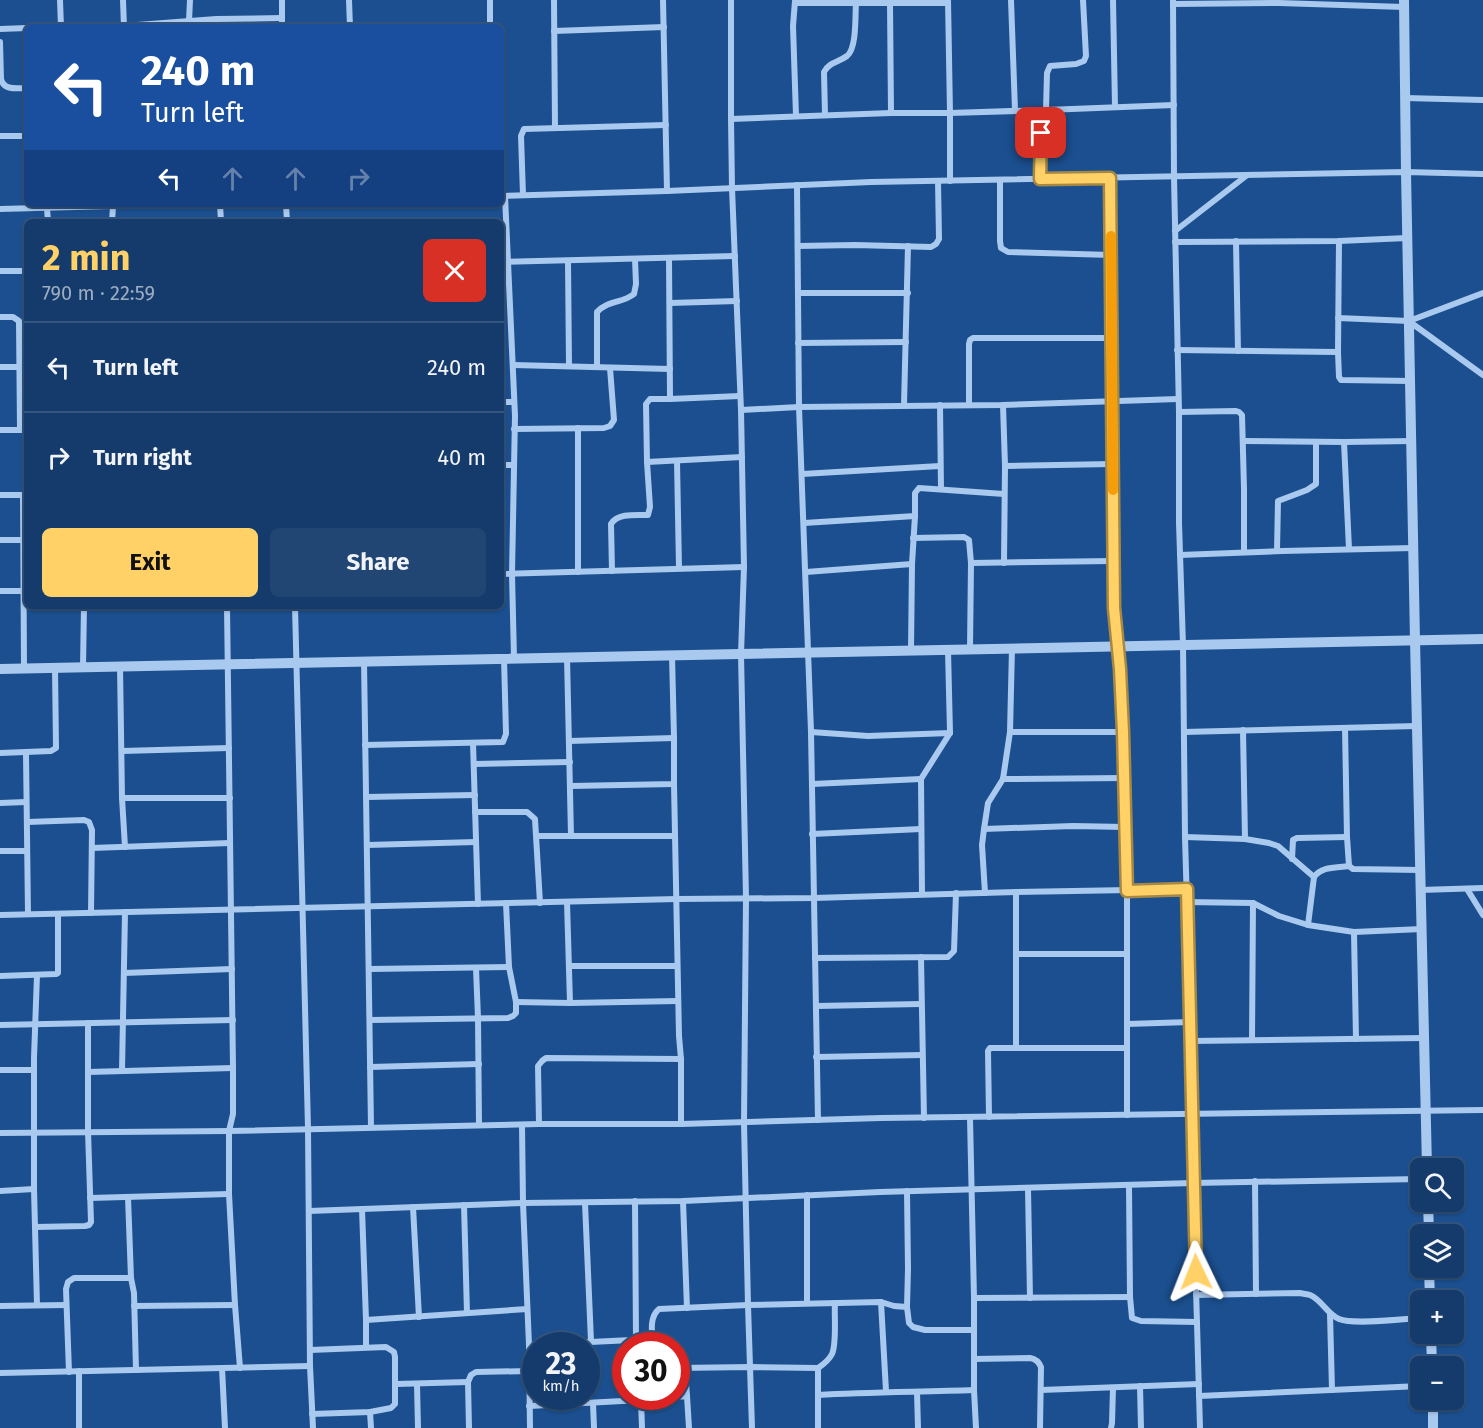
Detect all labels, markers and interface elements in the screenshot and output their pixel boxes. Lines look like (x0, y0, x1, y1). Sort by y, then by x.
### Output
text: 240 m (141, 46, 255, 96)
icon: left (42, 48, 120, 126)
text: Turn left (141, 97, 244, 129)
pin (1015, 107, 1066, 158)
icon: arrive (1024, 116, 1057, 149)
icon: left (153, 162, 186, 195)
icon: ahead (216, 162, 249, 195)
icon: ahead (279, 162, 312, 195)
icon: right (342, 162, 375, 195)
text: 2 min (42, 236, 131, 280)
button: close (423, 239, 486, 302)
text: 790 m · 22:59 (42, 281, 155, 305)
icon: left (42, 351, 75, 384)
text: Turn left (93, 354, 178, 381)
text: 240 m (427, 354, 486, 381)
icon: right (42, 441, 75, 474)
text: Turn right (93, 444, 192, 471)
text: 40 m (437, 444, 486, 471)
button: Exit (42, 528, 258, 597)
button: Share (270, 528, 486, 597)
map controls (1410, 1158, 1464, 1410)
button: search (1410, 1158, 1464, 1212)
button: layers (1410, 1224, 1464, 1278)
position arrow (1164, 1240, 1228, 1304)
button: + (1410, 1290, 1464, 1344)
speed limit sign: 30 (612, 1332, 690, 1410)
text: 23 (546, 1346, 576, 1382)
button: − (1410, 1356, 1464, 1410)
text: km/h (542, 1377, 580, 1395)

